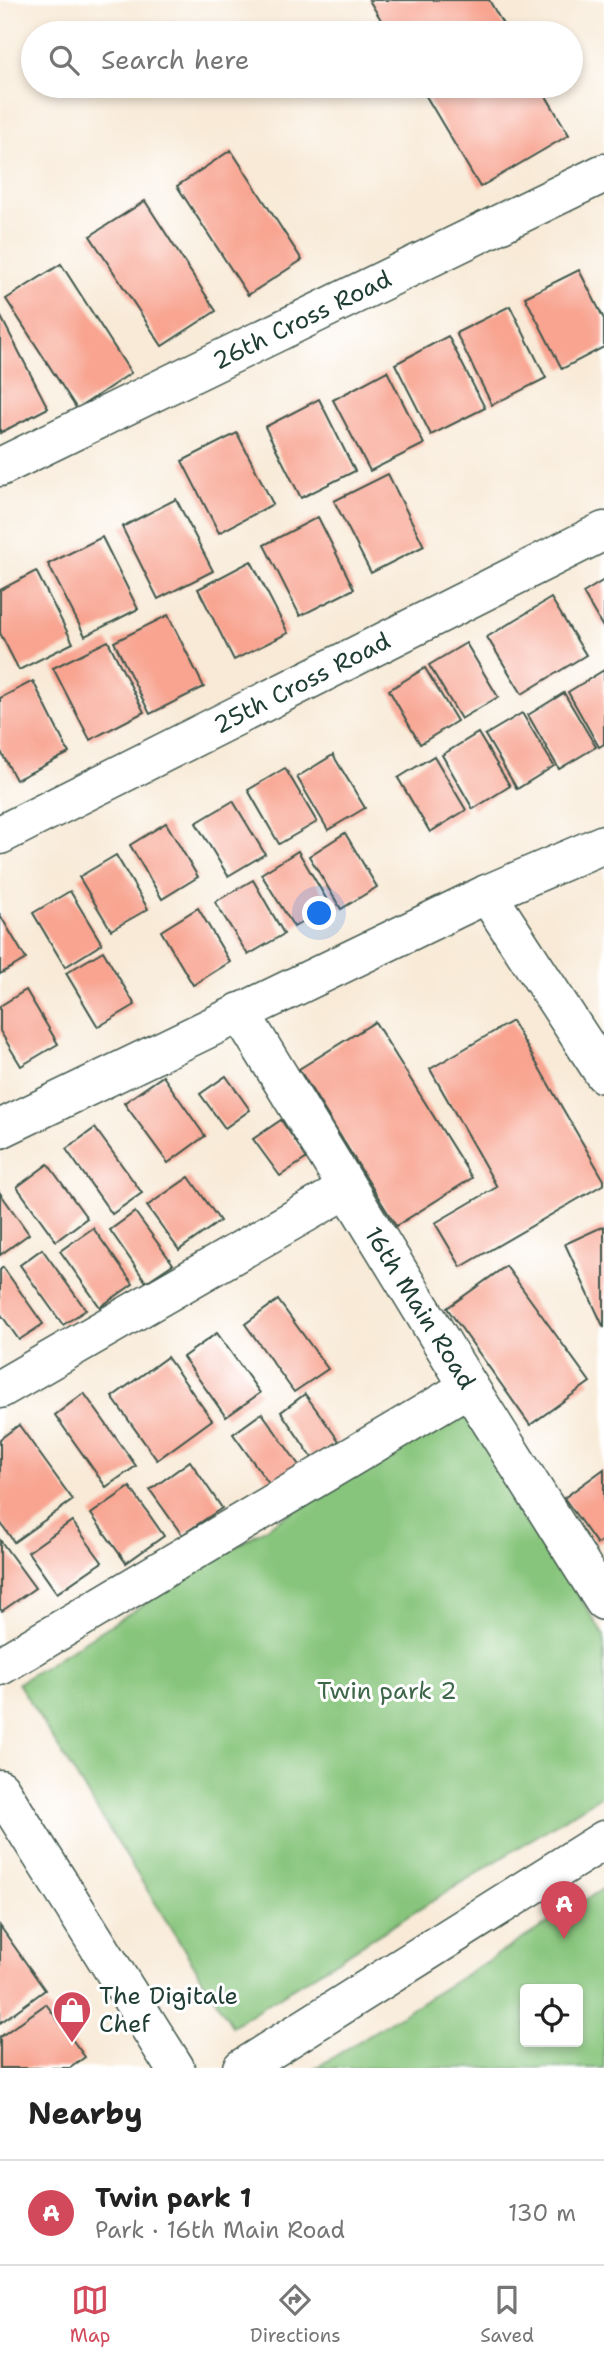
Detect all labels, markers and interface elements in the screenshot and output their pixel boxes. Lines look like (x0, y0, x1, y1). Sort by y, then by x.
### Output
search box (21, 21, 583, 98)
icon: search (45, 41, 83, 79)
text: Search here (101, 42, 250, 77)
street label: 26th Cross Road (207, 263, 397, 377)
street label: 25th Cross Road (208, 625, 396, 741)
your location (302, 896, 336, 930)
street label: 16th Main Road (357, 1221, 483, 1395)
park label: Twin park 2 (317, 1675, 457, 1707)
pin: A (541, 1881, 587, 1939)
place label: The Digitale Chef (99, 1980, 238, 2040)
map controls (520, 1984, 583, 2047)
button: locate (520, 1984, 583, 2047)
shop icon: The Digitale Chef (51, 1989, 93, 2044)
text: Nearby (28, 2093, 143, 2134)
text: Twin park 1 (95, 2180, 252, 2215)
text: A (42, 2198, 60, 2228)
text: 130 m (508, 2198, 576, 2228)
text: Park · 16th Main Road (95, 2215, 345, 2245)
tab: Map (70, 2281, 110, 2348)
tab: Directions (250, 2281, 341, 2348)
tab: Saved (480, 2281, 534, 2348)

